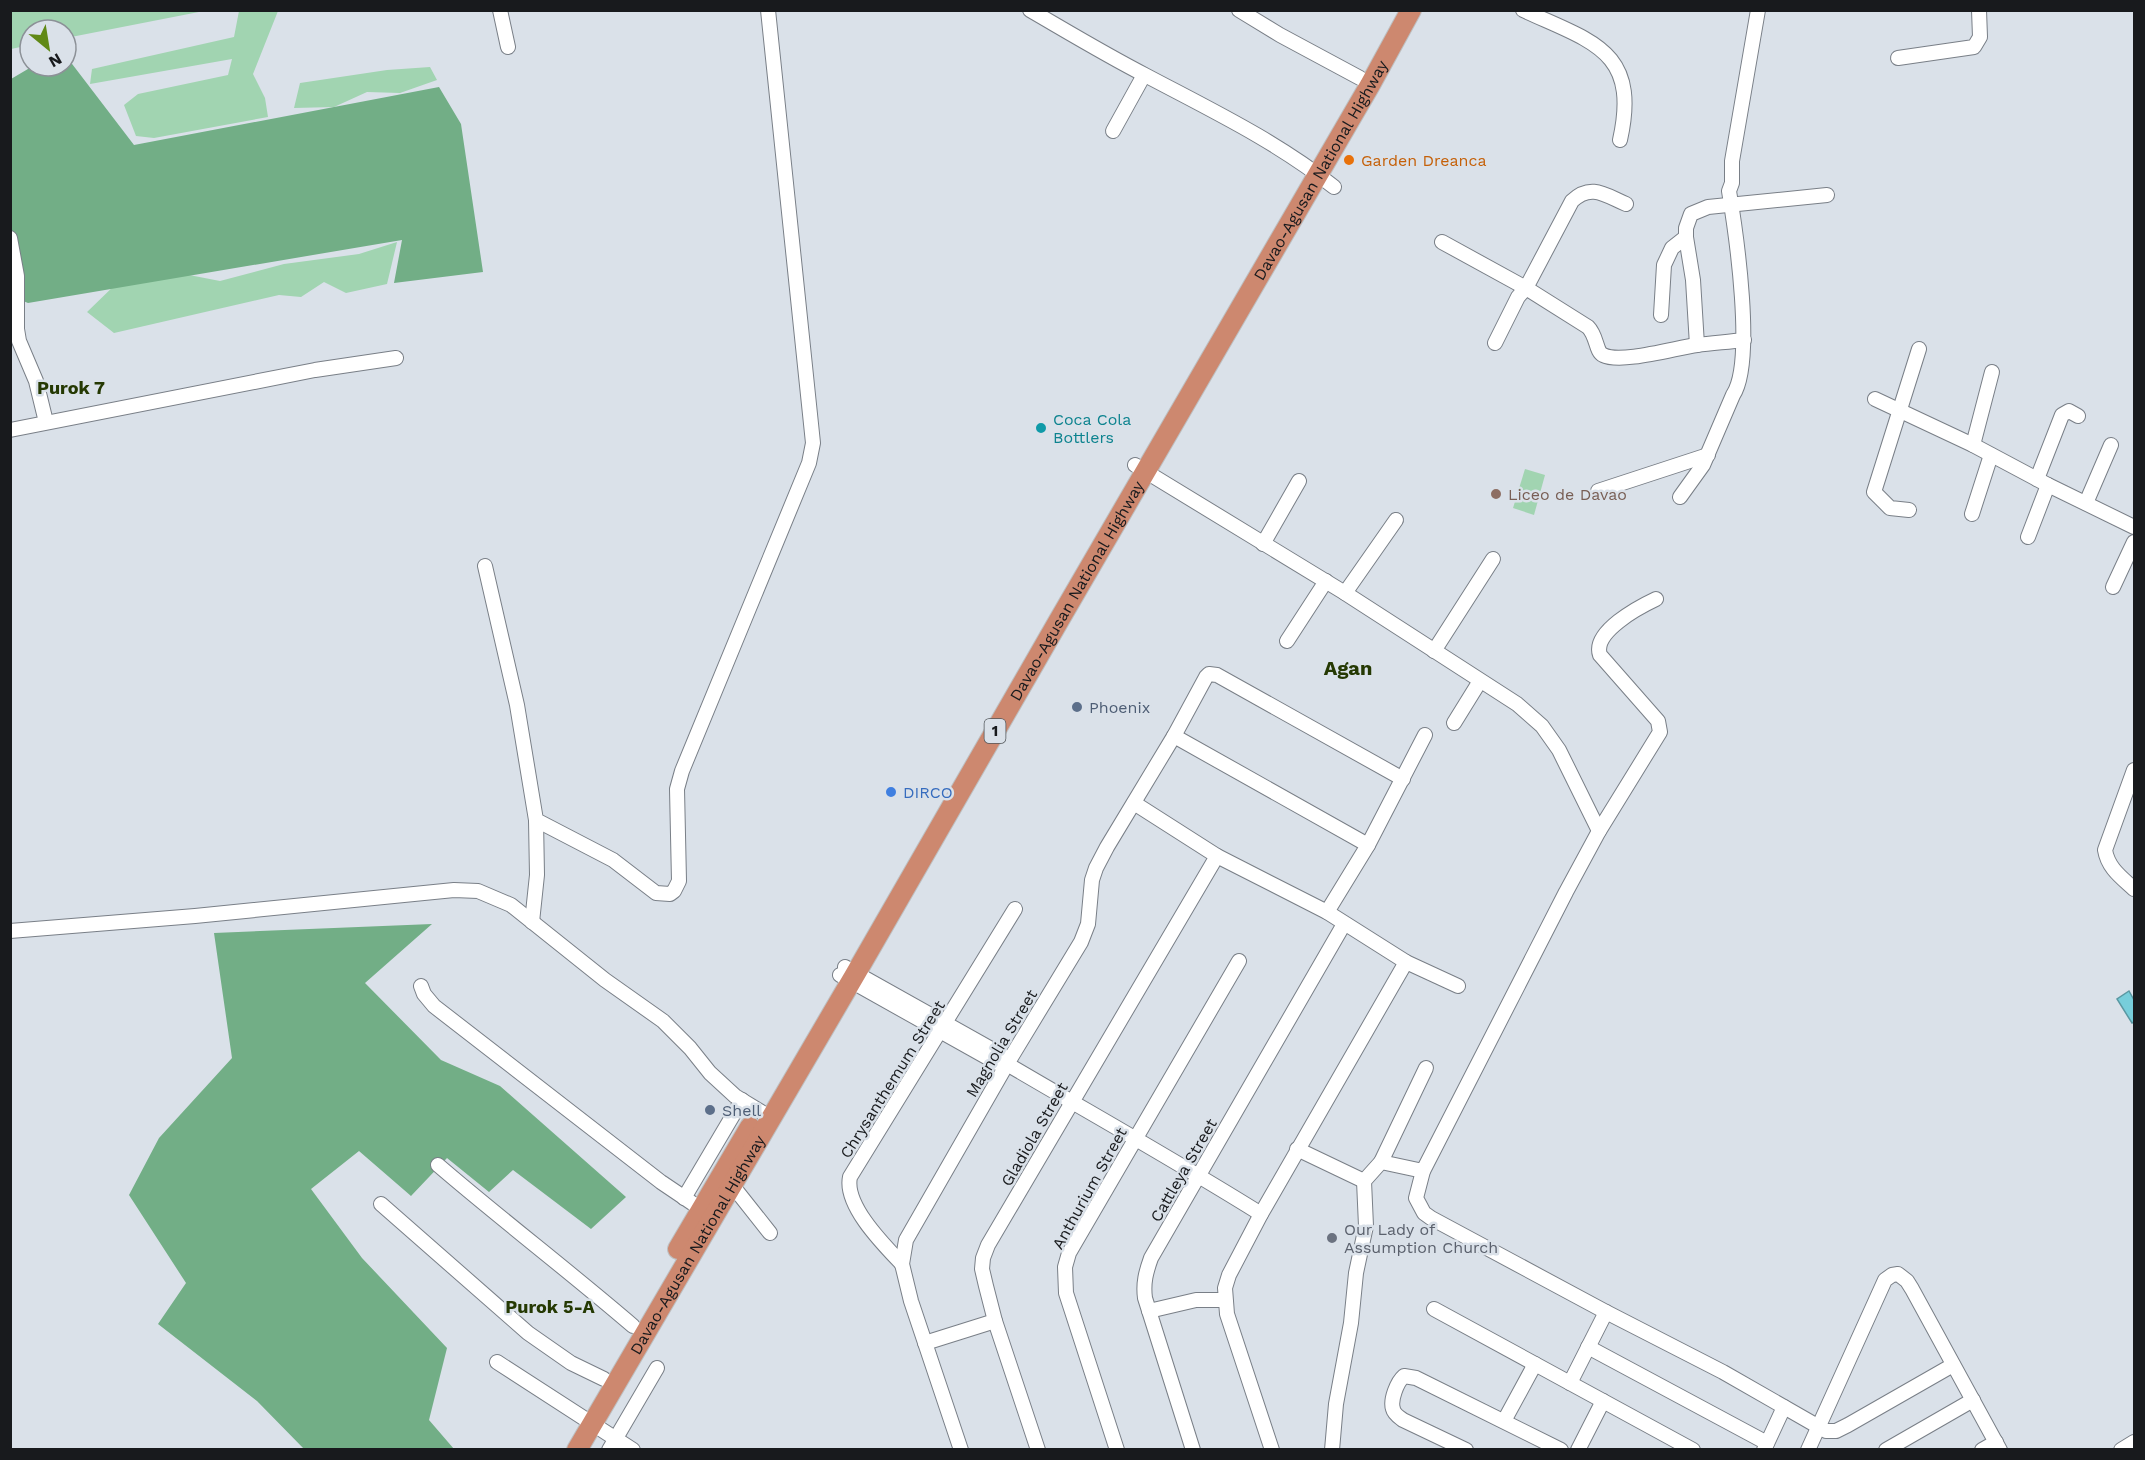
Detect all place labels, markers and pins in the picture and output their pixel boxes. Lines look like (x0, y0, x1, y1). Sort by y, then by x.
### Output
place label: Garden Dreanca (1361, 151, 1486, 170)
marker: Garden Dreanca (1342, 153, 1356, 167)
place label: Coca Cola Bottlers (1053, 410, 1131, 447)
marker: Coca Cola Bottlers (1034, 421, 1048, 435)
place label: Liceo de Davao (1508, 485, 1627, 504)
marker: Liceo de Davao (1489, 487, 1503, 501)
place label: Phoenix (1089, 698, 1150, 717)
marker: Phoenix (1070, 700, 1084, 714)
place label: DIRCO (903, 783, 953, 802)
marker: DIRCO (884, 785, 898, 799)
place label: Shell (722, 1101, 761, 1120)
marker: Shell (703, 1103, 717, 1117)
place label: Our Lady of Assumption Church (1344, 1220, 1498, 1257)
marker: Our Lady of Assumption Church (1325, 1231, 1339, 1245)

